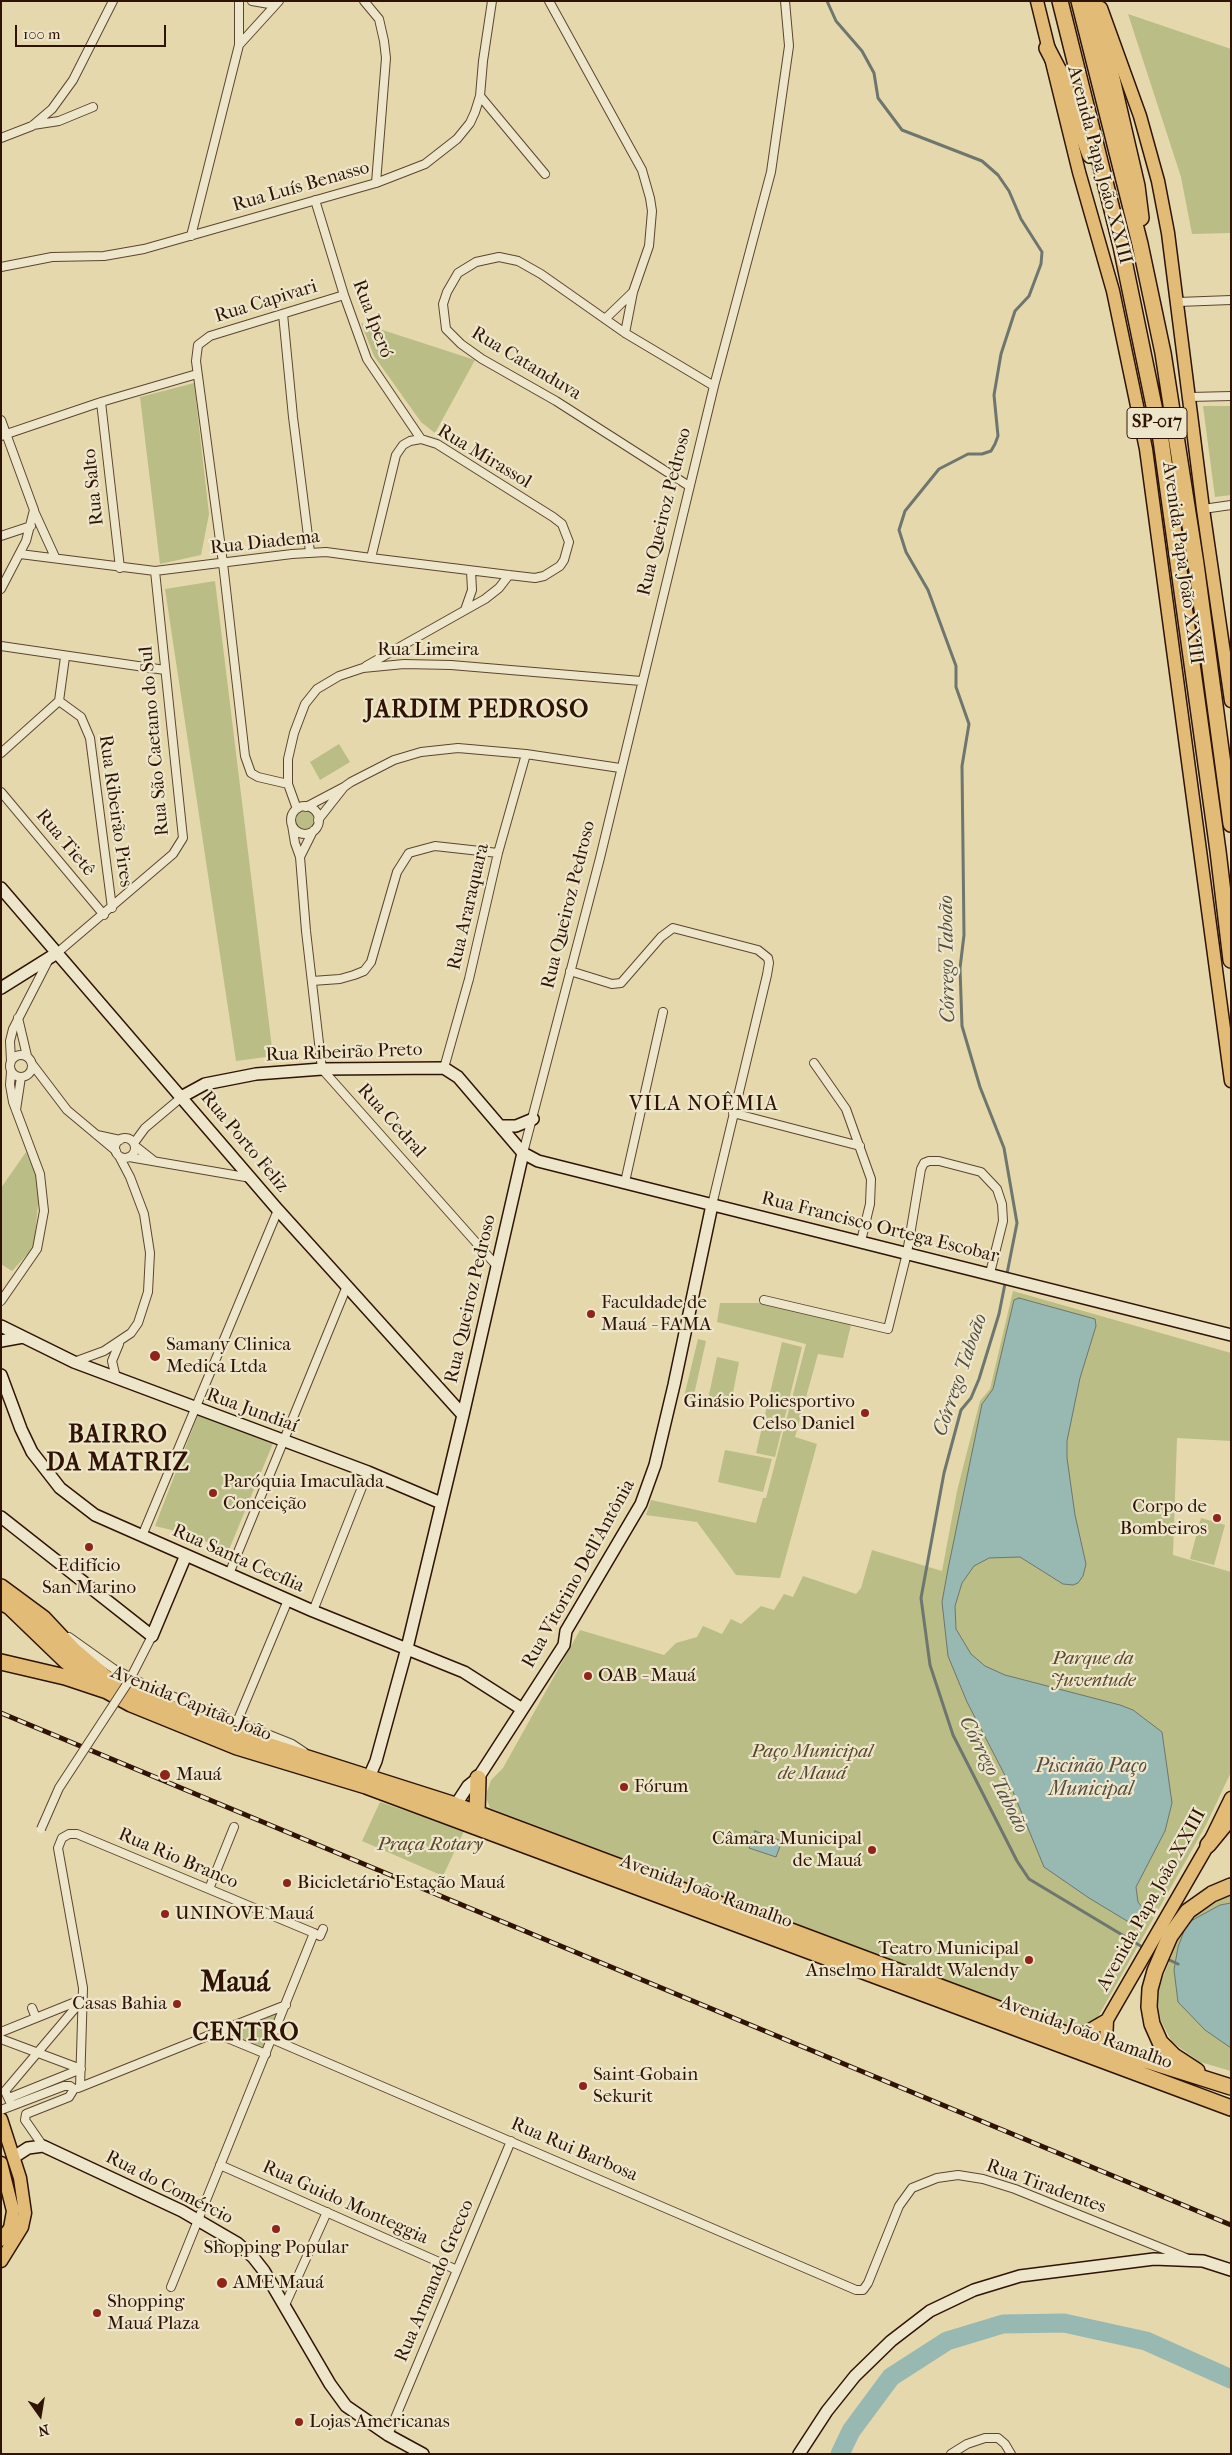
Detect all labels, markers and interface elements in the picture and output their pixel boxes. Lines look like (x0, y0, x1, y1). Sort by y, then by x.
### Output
scale bar (18, 15, 169, 47)
text: 100 m (23, 25, 61, 43)
street label: Avenida Papa João XXIII (1062, 63, 1136, 267)
street label: Rua Luís Benasso (230, 157, 372, 217)
street label: Rua Capivari (212, 276, 320, 328)
street label: Rua Iperó (347, 277, 397, 361)
street label: Rua Catanduva (467, 322, 585, 406)
road number: SP-017 (1127, 408, 1187, 438)
street label: Rua Mirassol (433, 420, 535, 494)
street label: Rua Queiroz Pedroso (633, 426, 697, 598)
street label: Rua Salto (79, 447, 109, 527)
street label: Avenida Papa João XXIII (1156, 460, 1208, 666)
street label: Rua Diadema (209, 526, 321, 560)
street label: Rua Limeira (377, 639, 479, 661)
street label: Rua São Caetano do Sul (135, 645, 175, 837)
district label: JARDIM PEDROSO (363, 697, 591, 725)
street label: Rua Ribeirão Pires (93, 733, 137, 889)
street label: Rua Tietê (30, 805, 100, 881)
street label: Rua Queiroz Pedroso (537, 819, 601, 991)
street label: Rua Araraquara (443, 841, 495, 973)
water label: Córrego Taboão (935, 895, 961, 1023)
street label: Rua Ribeirão Preto (265, 1039, 423, 1067)
street label: Rua Cedral (352, 1079, 430, 1163)
street label: Rua Porto Feliz (195, 1087, 293, 1197)
district label: VILA NOÊMIA (628, 1092, 780, 1118)
street label: Rua Francisco Ortega Escobar (759, 1187, 1001, 1269)
street label: Rua Queiroz Pedroso (440, 1212, 502, 1386)
place label: Faculdade de Mauá - FAMA (601, 1292, 712, 1336)
marker: Faculdade de Mauá - FAMA (585, 1308, 597, 1320)
water label: Córrego Taboão (929, 1311, 993, 1439)
place label: Samany Clinica Medica Ltda (166, 1334, 291, 1378)
marker: Samany Clinica Medica Ltda (148, 1349, 162, 1363)
street label: Rua Jundiaí (203, 1384, 301, 1438)
place label: Ginásio Poliesportivo Celso Daniel (683, 1391, 855, 1435)
marker: Ginásio Poliesportivo Celso Daniel (859, 1407, 871, 1419)
district label: BAIRRO DA MATRIZ (45, 1422, 191, 1478)
place label: Paróquia Imaculada Conceição (223, 1471, 384, 1515)
street label: Rua Vitorino Dell'Antônia (518, 1476, 640, 1672)
marker: Paróquia Imaculada Conceição (207, 1487, 219, 1499)
place label: Corpo de Bombeiros (1120, 1496, 1207, 1540)
marker: Corpo de Bombeiros (1211, 1512, 1223, 1524)
street label: Rua Santa Cecília (168, 1520, 308, 1598)
marker: Edifício San Marino (83, 1541, 95, 1553)
place label: Edifício San Marino (42, 1555, 136, 1599)
park label: Parque da Juventude (1050, 1648, 1136, 1692)
street label: Avenida Capitão João (107, 1661, 275, 1747)
place label: OAB - Mauá (598, 1665, 696, 1687)
marker: OAB - Mauá (582, 1670, 594, 1682)
water label: Córrego Taboão (953, 1713, 1033, 1837)
park label: Paço Municipal de Mauá (751, 1741, 873, 1785)
water label: Piscinão Paço Municipal (1035, 1755, 1147, 1802)
place label: Mauá (176, 1764, 222, 1786)
marker: Mauá (158, 1768, 172, 1782)
place label: Fórum (634, 1776, 688, 1798)
marker: Fórum (618, 1781, 630, 1793)
street label: Avenida Papa João XXIII (1092, 1805, 1212, 1995)
street label: Rua Rio Branco (115, 1823, 241, 1895)
place label: Câmara Municipal de Mauá (712, 1828, 862, 1872)
park label: Praça Rotary (377, 1834, 483, 1856)
marker: Câmara Municipal de Mauá (866, 1844, 878, 1856)
street label: Avenida João Ramalho (617, 1850, 795, 1934)
place label: Bicicletário Estação Mauá (297, 1872, 505, 1894)
marker: Bicicletário Estação Mauá (281, 1877, 293, 1889)
place label: UNINOVE Mauá (175, 1903, 314, 1925)
marker: UNINOVE Mauá (159, 1908, 171, 1920)
place label: Teatro Municipal Anselmo Haraldt Walendy (806, 1938, 1019, 1982)
marker: Teatro Municipal Anselmo Haraldt Walendy (1023, 1954, 1035, 1966)
district label: Mauá (200, 1967, 270, 2001)
street label: Avenida João Ramalho (997, 1991, 1175, 2075)
place label: Casas Bahia (72, 1993, 167, 2015)
marker: Casas Bahia (171, 1998, 183, 2010)
district label: CENTRO (192, 2020, 300, 2048)
place label: Saint-Gobain Sekurit (593, 2064, 698, 2108)
marker: Saint-Gobain Sekurit (577, 2080, 589, 2092)
street label: Rua Rui Barbosa (507, 2113, 641, 2187)
street label: Rua do Comércio (101, 2146, 237, 2230)
street label: Rua Tiradentes (983, 2155, 1109, 2219)
street label: Rua Guido Monteggia (258, 2156, 432, 2250)
street label: Rua Armando Grecco (390, 2196, 480, 2366)
marker: Shopping Popular (270, 2223, 282, 2235)
place label: Shopping Popular (203, 2237, 349, 2259)
place label: AME Mauá (233, 2272, 324, 2294)
marker: AME Mauá (215, 2276, 229, 2290)
place label: Shopping Mauá Plaza (107, 2291, 199, 2335)
marker: Shopping Mauá Plaza (91, 2307, 103, 2319)
north arrow (15, 2390, 65, 2440)
place label: Lojas Americanas (309, 2411, 450, 2433)
marker: Lojas Americanas (293, 2416, 305, 2428)
text: N (36, 2421, 51, 2440)

